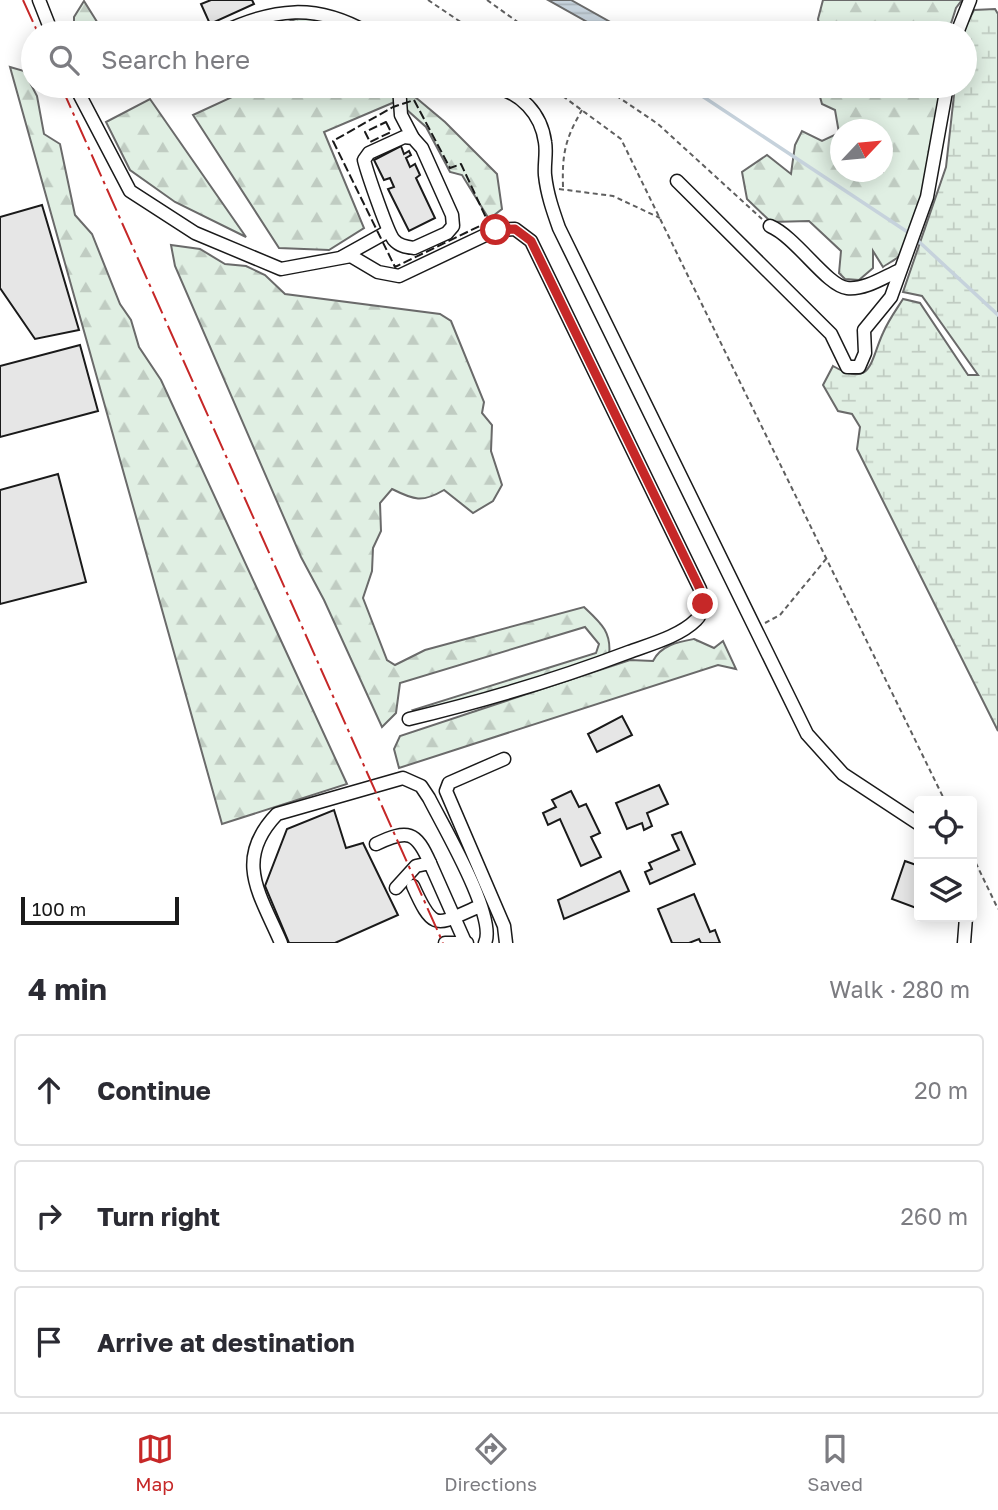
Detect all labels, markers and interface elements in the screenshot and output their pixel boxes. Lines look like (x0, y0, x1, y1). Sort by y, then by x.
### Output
search box (21, 21, 977, 98)
icon: search (45, 41, 83, 79)
text: Search here (101, 44, 250, 75)
north arrow (830, 119, 893, 182)
route start (480, 214, 511, 245)
route end (687, 588, 718, 619)
map controls (914, 796, 977, 922)
button: locate (914, 796, 977, 859)
button: layers (914, 859, 977, 922)
scale bar (21, 894, 178, 926)
text: 100 m (32, 897, 86, 920)
text: 4 min (28, 971, 107, 1007)
text: Walk · 280 m (829, 975, 970, 1003)
icon: ahead (30, 1071, 68, 1109)
text: Continue (97, 1075, 211, 1106)
text: 20 m (914, 1076, 968, 1104)
icon: right (30, 1197, 68, 1235)
text: Turn right (97, 1201, 220, 1232)
text: 260 m (900, 1202, 968, 1230)
icon: arrive (30, 1323, 68, 1361)
text: Arrive at destination (97, 1327, 355, 1358)
tab: Map (135, 1430, 174, 1495)
tab: Directions (444, 1430, 537, 1495)
tab: Saved (807, 1430, 863, 1495)

